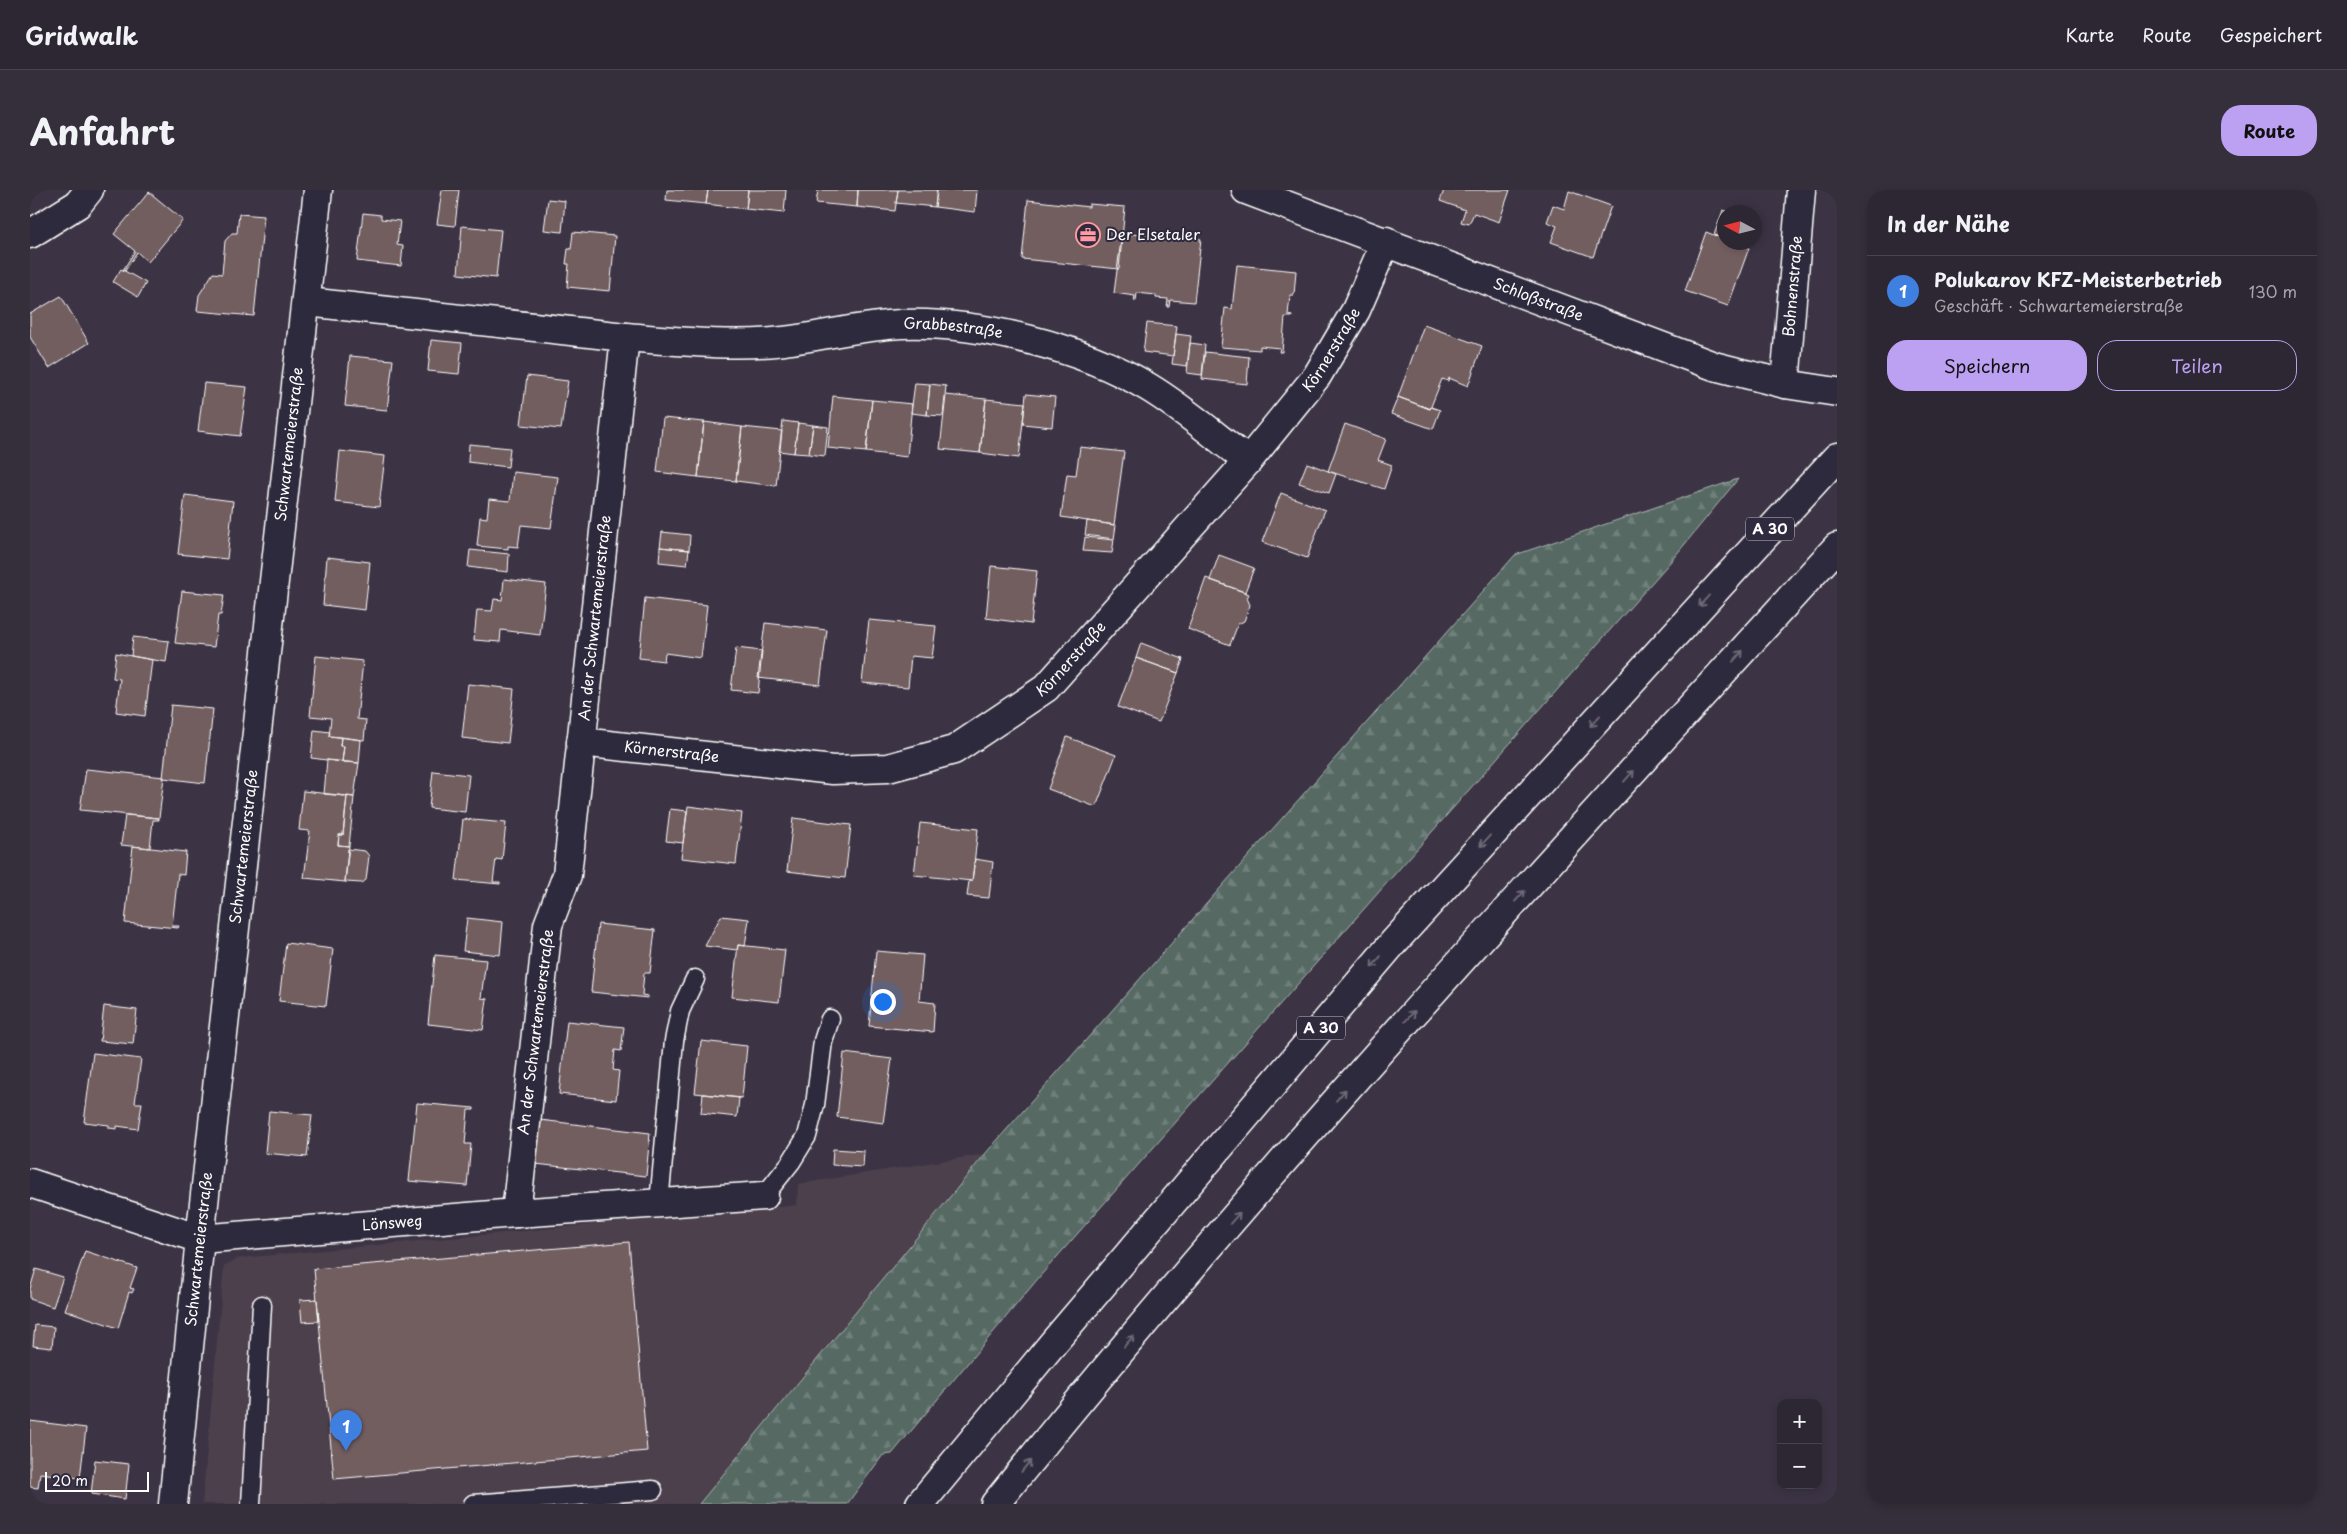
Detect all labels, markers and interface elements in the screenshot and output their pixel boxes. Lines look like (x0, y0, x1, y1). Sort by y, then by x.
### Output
text: Gridwalk (25, 17, 138, 53)
text: Karte (2066, 21, 2114, 48)
text: Route (2142, 21, 2192, 48)
text: Gespeichert (2220, 21, 2322, 48)
text: Anfahrt (30, 104, 175, 157)
button: Route (2221, 105, 2317, 156)
north arrow (1717, 205, 1762, 250)
text: In der Nähe (1887, 207, 2009, 239)
office icon: Der Elsetaler (1075, 222, 1101, 248)
place label: Der Elsetaler (1106, 222, 1200, 245)
street label: Bohnenstraße (1776, 235, 1807, 338)
text: Polukarov KFZ-Meisterbetrieb (1934, 265, 2222, 293)
street label: Schloßstraße (1490, 271, 1587, 326)
text: 1 (1899, 279, 1907, 303)
text: 130 m (2249, 279, 2297, 303)
text: Geschäft · Schwartemeierstraße (1934, 293, 2183, 317)
street label: Körnerstraße (1296, 303, 1365, 396)
street label: Grabbestraße (903, 311, 1005, 343)
button: Speichern (1887, 340, 2087, 391)
button: Teilen (2097, 340, 2297, 391)
street label: Schwartemeierstraße (268, 366, 308, 523)
street label: An der Schwartemeierstraße (571, 514, 616, 722)
road number: A 30 (1746, 518, 1794, 540)
one-way arrow (1698, 595, 1710, 608)
street label: Körnerstraße (1031, 615, 1111, 702)
one-way arrow (1732, 649, 1744, 662)
one-way arrow (1589, 715, 1601, 728)
street label: Körnerstraße (623, 734, 720, 767)
street label: Schwartemeierstraße (223, 768, 263, 925)
one-way arrow (1623, 769, 1635, 782)
one-way arrow (1479, 835, 1491, 848)
one-way arrow (1514, 890, 1526, 903)
street label: An der Schwartemeierstraße (511, 928, 559, 1136)
one-way arrow (1371, 955, 1382, 968)
your location (870, 989, 896, 1015)
one-way arrow (1404, 1010, 1416, 1023)
road number: A 30 (1297, 1016, 1345, 1040)
one-way arrow (1335, 1088, 1347, 1101)
street label: Schwartemeierstraße (178, 1171, 217, 1327)
street label: Lönsweg (361, 1208, 423, 1236)
one-way arrow (1229, 1211, 1241, 1224)
one-way arrow (1123, 1334, 1135, 1347)
map controls (1777, 1399, 1822, 1489)
button: + (1777, 1399, 1822, 1444)
pin: 1 (330, 1410, 362, 1451)
button: − (1777, 1444, 1822, 1489)
one-way arrow (1020, 1460, 1031, 1473)
scale bar (45, 1469, 149, 1492)
text: 20 m (52, 1470, 88, 1491)

